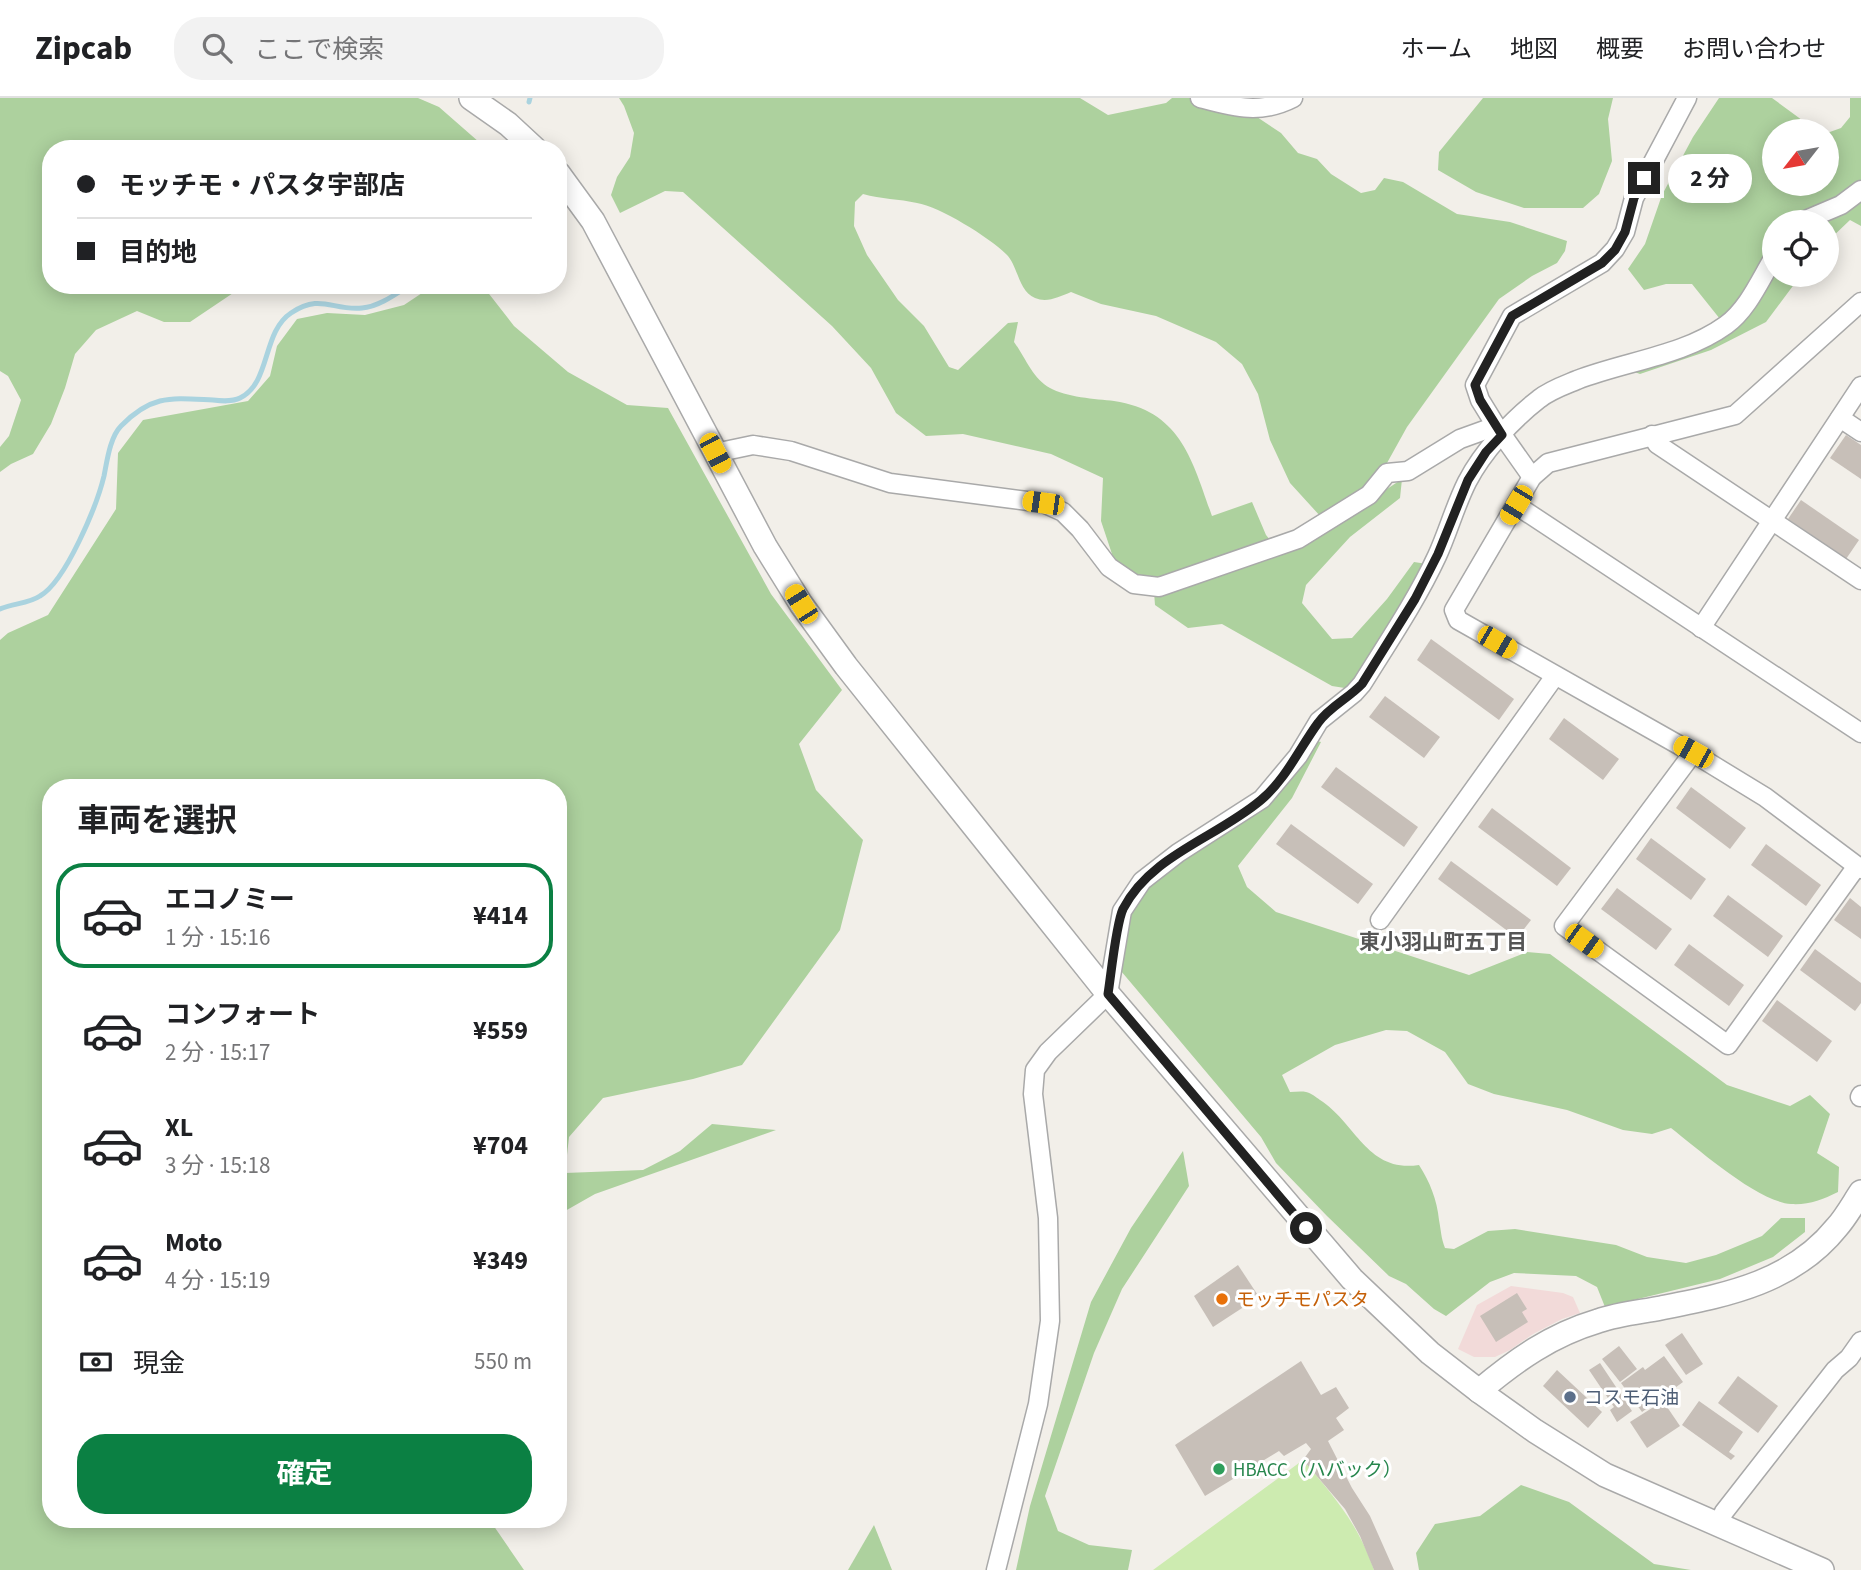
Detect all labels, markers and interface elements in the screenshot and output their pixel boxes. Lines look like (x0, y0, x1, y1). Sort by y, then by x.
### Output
search box (174, 17, 664, 80)
text: Zipcab (35, 25, 132, 72)
icon: search (198, 29, 236, 67)
text: ここで検索 (254, 31, 384, 68)
text: ホーム (1401, 32, 1472, 67)
text: 地図 (1510, 32, 1558, 67)
text: 概要 (1596, 32, 1644, 67)
text: お問い合わせ (1682, 32, 1826, 67)
north arrow (1762, 119, 1839, 196)
map controls (1762, 119, 1839, 287)
callout: 2 分 (1668, 154, 1752, 202)
route end (1628, 162, 1660, 194)
text: 2 分 (1690, 162, 1730, 195)
text: モッチモ・パスタ宇部店 (119, 167, 405, 204)
button: locate (1762, 210, 1839, 287)
text: 目的地 (119, 234, 197, 271)
car (696, 430, 735, 476)
car (1497, 482, 1536, 528)
car (1021, 490, 1066, 516)
car (781, 581, 822, 627)
car (1474, 622, 1521, 662)
car (1670, 733, 1717, 771)
text: 車両を選択 (77, 798, 237, 844)
text: エコノミー (165, 881, 295, 918)
icon: car (81, 884, 144, 947)
text: ¥414 (473, 897, 528, 934)
car (1561, 920, 1608, 962)
text: 1 分 · 15:16 (165, 921, 270, 954)
district label: 東小羽山町五丁目 (1359, 927, 1527, 957)
text: コンフォート (165, 996, 320, 1033)
icon: car (81, 999, 144, 1062)
text: ¥559 (473, 1012, 528, 1049)
text: 2 分 · 15:17 (165, 1036, 270, 1069)
text: XL (165, 1109, 193, 1146)
icon: car (81, 1114, 144, 1177)
text: ¥704 (473, 1127, 528, 1164)
text: 3 分 · 15:18 (165, 1149, 270, 1182)
route start (1290, 1212, 1322, 1244)
text: Moto (165, 1224, 222, 1261)
icon: car (81, 1229, 144, 1292)
text: ¥349 (473, 1242, 528, 1279)
text: 4 分 · 15:19 (165, 1264, 270, 1297)
place label: モッチモパスタ (1236, 1287, 1369, 1314)
marker: モッチモパスタ (1214, 1291, 1230, 1307)
icon: cash (77, 1343, 115, 1381)
text: 現金 (133, 1345, 185, 1382)
text: 550 m (474, 1345, 532, 1378)
place label: コスモ石油 (1584, 1385, 1679, 1412)
marker: コスモ石油 (1562, 1389, 1578, 1405)
button: 確定 (77, 1434, 532, 1514)
place label: HBACC（ハバック） (1233, 1457, 1402, 1484)
marker: HBACC（ハバック） (1211, 1461, 1227, 1477)

